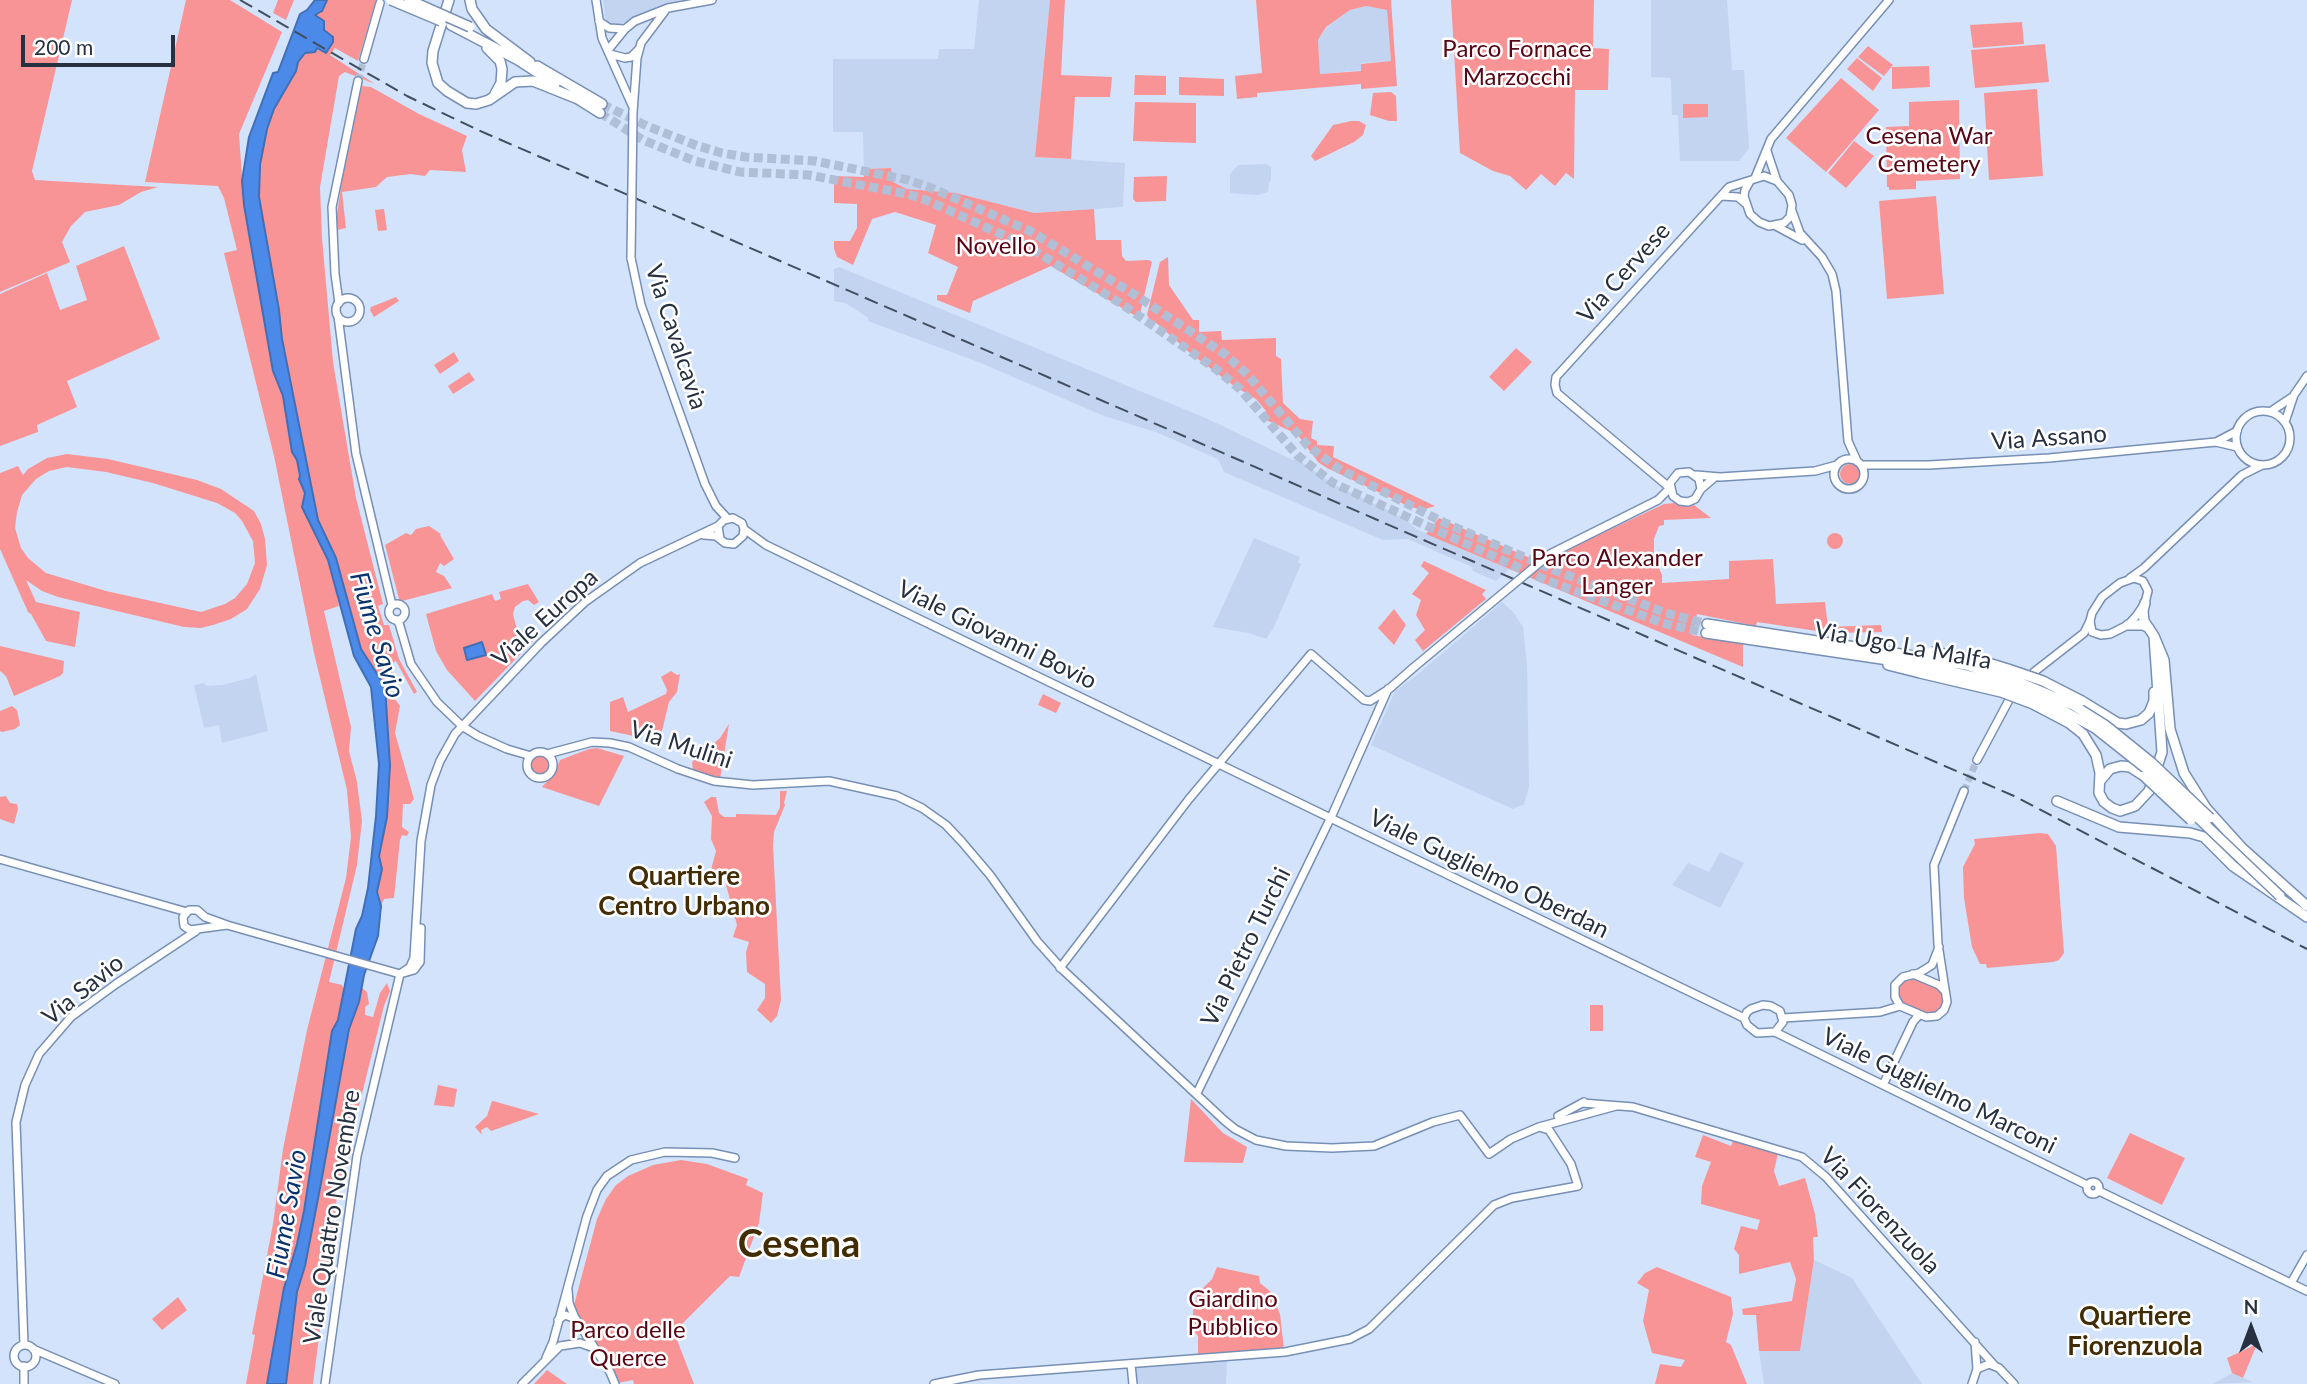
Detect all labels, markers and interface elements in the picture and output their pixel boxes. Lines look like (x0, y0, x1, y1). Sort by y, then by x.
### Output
scale bar (24, 21, 178, 65)
text: 200 m (34, 34, 93, 59)
park label: Parco Fornace Marzocchi (1442, 35, 1592, 91)
park label: Cesena War Cemetery (1865, 122, 1993, 178)
street label: Via Cervese (1571, 217, 1677, 329)
park label: Novello (956, 232, 1036, 260)
street label: Via Cavalcavia (639, 261, 713, 413)
street label: Via Assano (1990, 420, 2108, 456)
park label: Parco Alexander Langer (1531, 544, 1703, 600)
street label: Viale Europa (486, 563, 604, 673)
water label: Fiume Savio (343, 568, 411, 702)
street label: Viale Giovanni Bovio (893, 574, 1101, 696)
street label: Via Ugo La Malfa (1812, 616, 1994, 676)
street label: Via Mulini (626, 715, 736, 775)
street label: Viale Guglielmo Oberdan (1365, 803, 1613, 945)
district label: Quartiere Centro Urbano (598, 861, 770, 922)
street label: Via Pietro Turchi (1195, 863, 1297, 1031)
street label: Via Savio (36, 948, 130, 1032)
street label: Viale Guglielmo Marconi (1817, 1022, 2061, 1160)
street label: Viale Quattro Novembre (298, 1088, 366, 1346)
street label: Via Fiorenzuola (1814, 1142, 1946, 1280)
water label: Fiume Savio (260, 1147, 314, 1281)
district label: Cesena (738, 1222, 860, 1268)
park label: Giardino Pubblico (1188, 1285, 1278, 1341)
north arrow (2216, 1293, 2286, 1363)
text: N (2244, 1295, 2258, 1318)
district label: Quartiere Fiorenzuola (2067, 1301, 2203, 1362)
park label: Parco delle Querce (570, 1316, 686, 1372)

